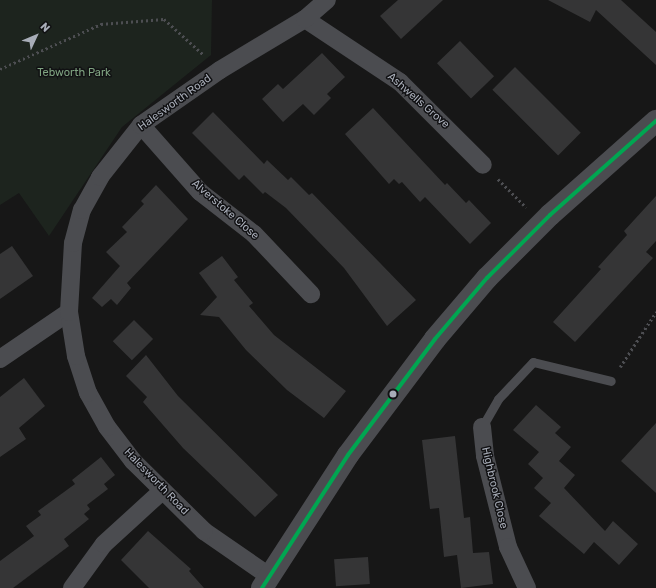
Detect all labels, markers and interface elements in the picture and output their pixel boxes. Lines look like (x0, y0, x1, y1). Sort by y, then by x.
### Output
north arrow (16, 16, 56, 56)
text: N (38, 20, 52, 35)
park label: Tebworth Park (37, 66, 111, 80)
street label: Ashwells Grove (384, 70, 452, 132)
street label: Halesworth Road (136, 72, 214, 134)
street label: Alverstoke Close (189, 177, 261, 243)
unlabelled marker (388, 389, 398, 399)
street label: Halesworth Road (121, 446, 191, 518)
street label: Highbrook Close (478, 446, 510, 530)

